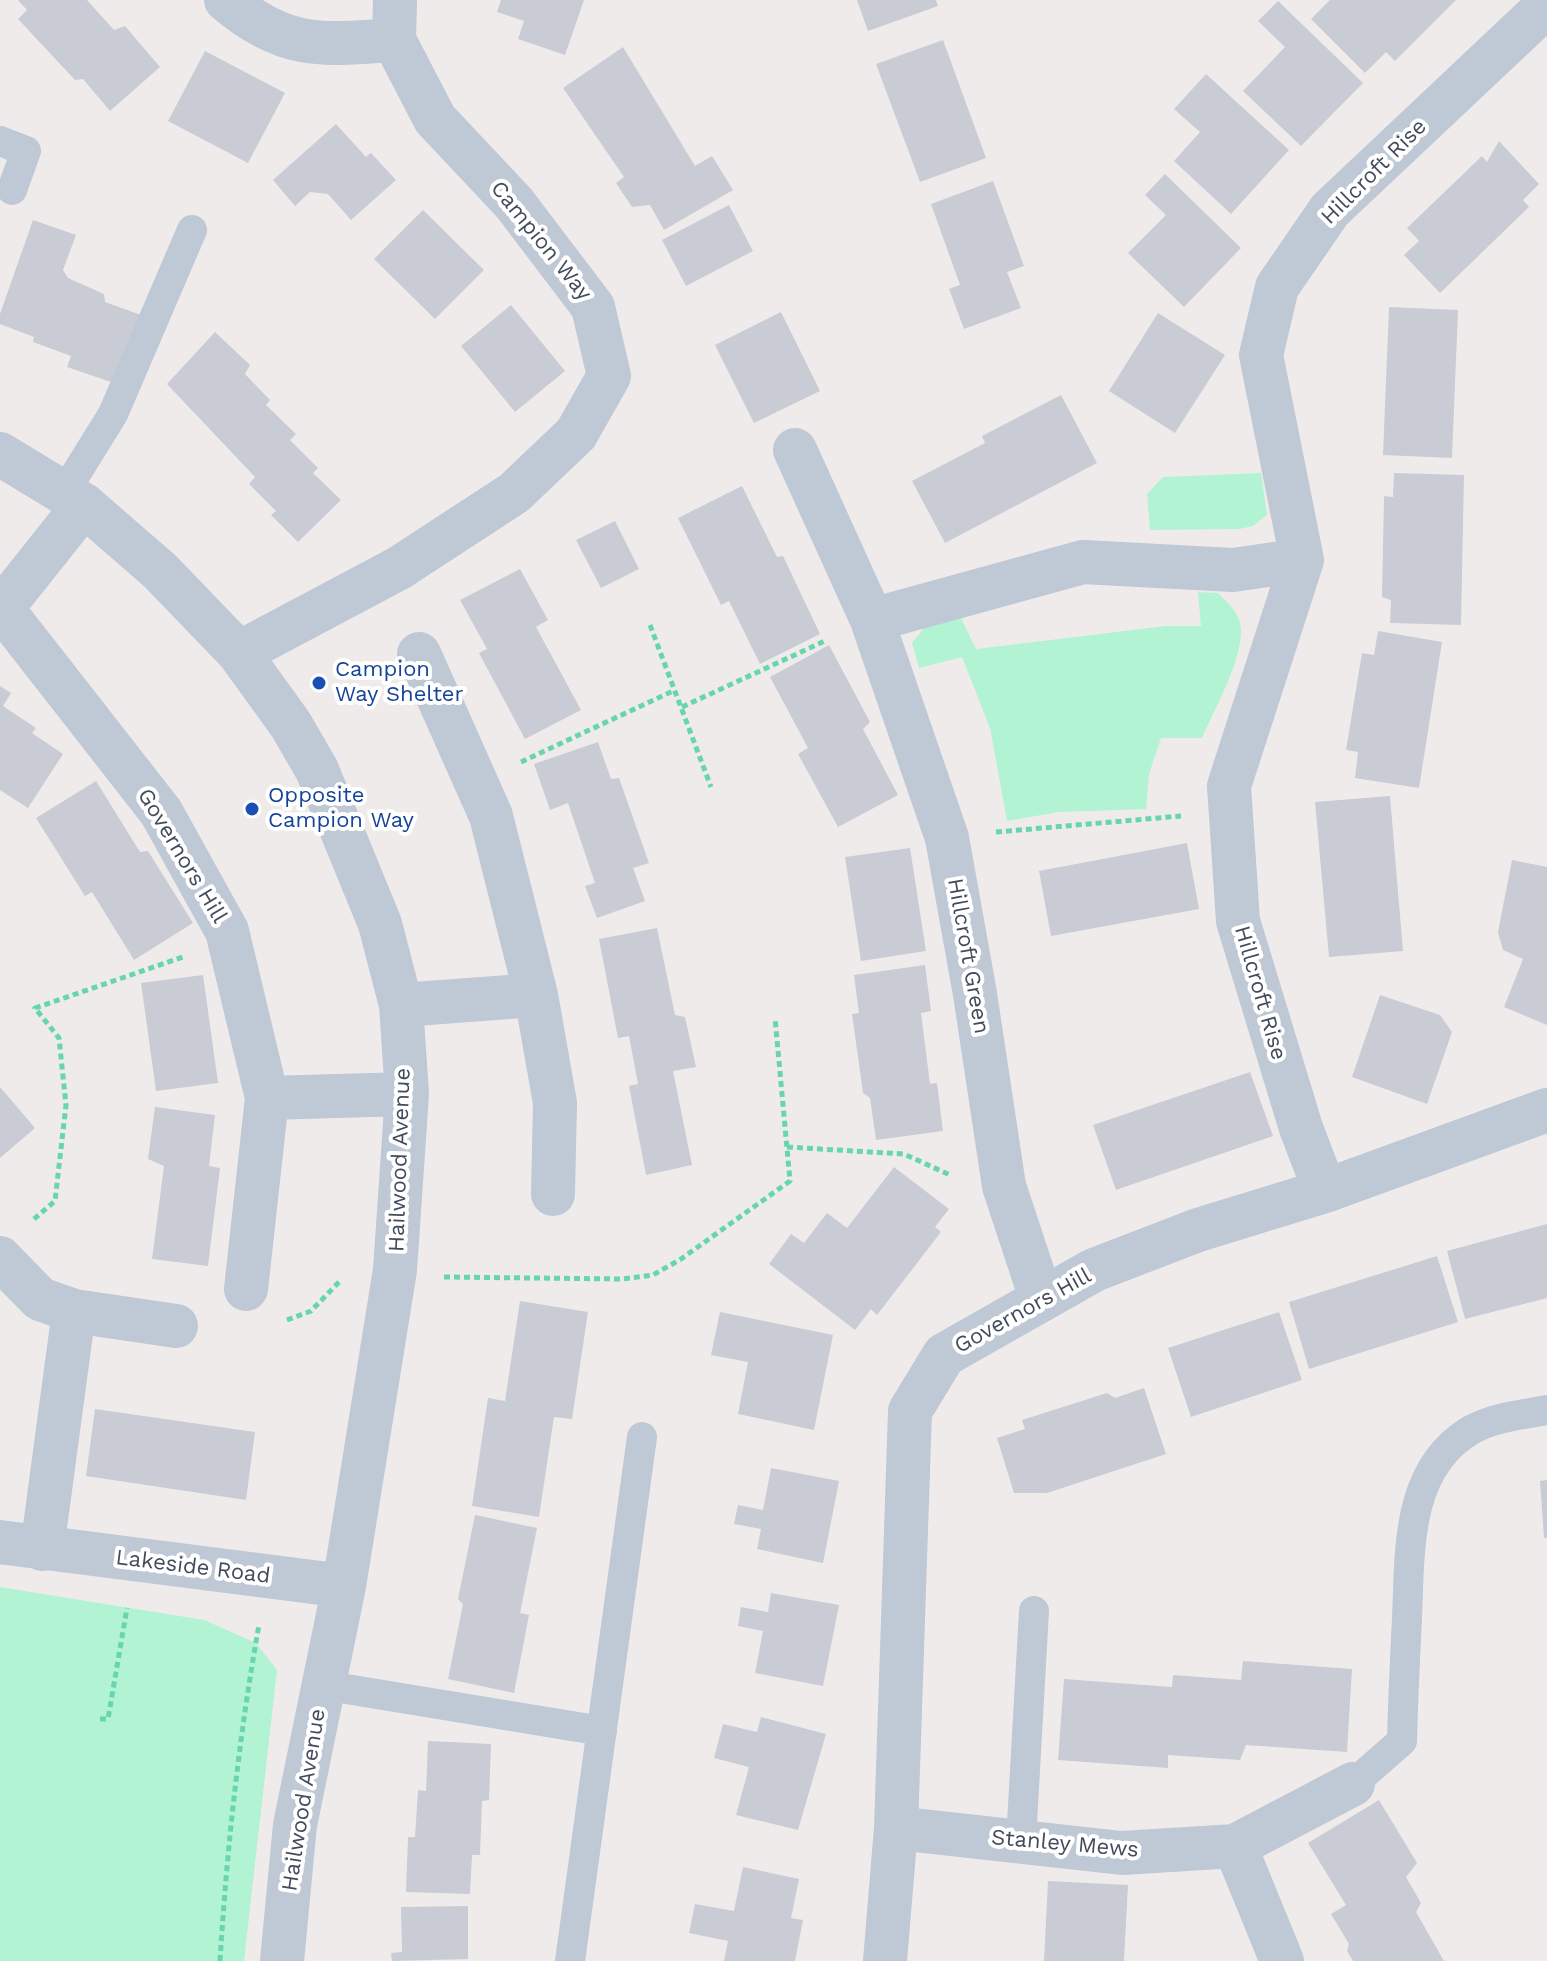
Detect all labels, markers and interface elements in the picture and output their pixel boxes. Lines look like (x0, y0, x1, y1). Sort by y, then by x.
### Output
street label: Hillcroft Rise (1316, 114, 1432, 230)
street label: Campion Way (485, 176, 597, 306)
place label: Campion Way Shelter (335, 657, 464, 708)
marker: Campion Way Shelter (310, 674, 328, 692)
place label: Opposite Campion Way (268, 783, 414, 834)
street label: Governors Hill (132, 784, 232, 928)
marker: Opposite Campion Way (243, 800, 261, 818)
street label: Hillcroft Green (941, 876, 995, 1036)
street label: Hillcroft Rise (1228, 923, 1292, 1063)
street label: Hailwood Avenue (384, 1067, 416, 1253)
street label: Governors Hill (950, 1263, 1096, 1359)
street label: Lakeside Road (114, 1544, 272, 1590)
street label: Hailwood Avenue (277, 1707, 331, 1893)
street label: Stanley Mews (990, 1824, 1140, 1864)

